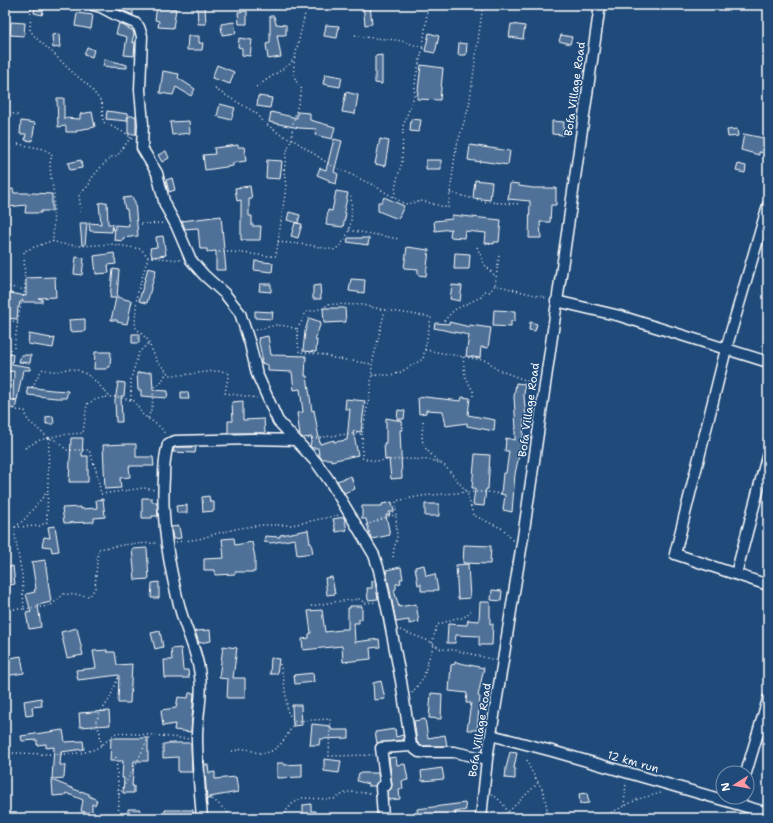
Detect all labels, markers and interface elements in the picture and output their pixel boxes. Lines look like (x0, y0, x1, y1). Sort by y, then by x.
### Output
street label: Bofa Village Road (561, 41, 589, 137)
street label: Bofa Village Road (515, 362, 543, 458)
street label: Bofa Village Road (465, 682, 495, 778)
street label: 12 km run (606, 748, 661, 777)
north arrow (715, 765, 755, 805)
text: N (717, 781, 734, 793)

